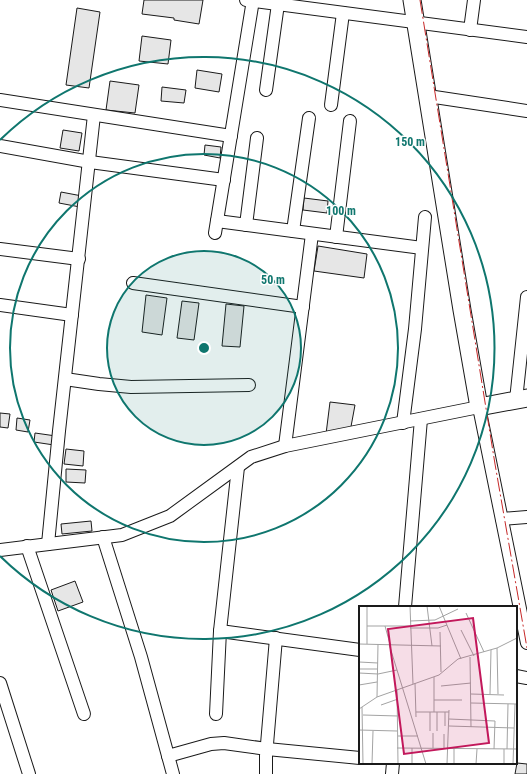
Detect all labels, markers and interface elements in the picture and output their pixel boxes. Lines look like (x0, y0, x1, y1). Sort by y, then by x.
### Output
text: 150 m (395, 135, 425, 149)
text: 100 m (326, 204, 356, 218)
text: 50 m (261, 273, 285, 287)
centre of rings (197, 341, 211, 355)
inset map (359, 606, 517, 764)

